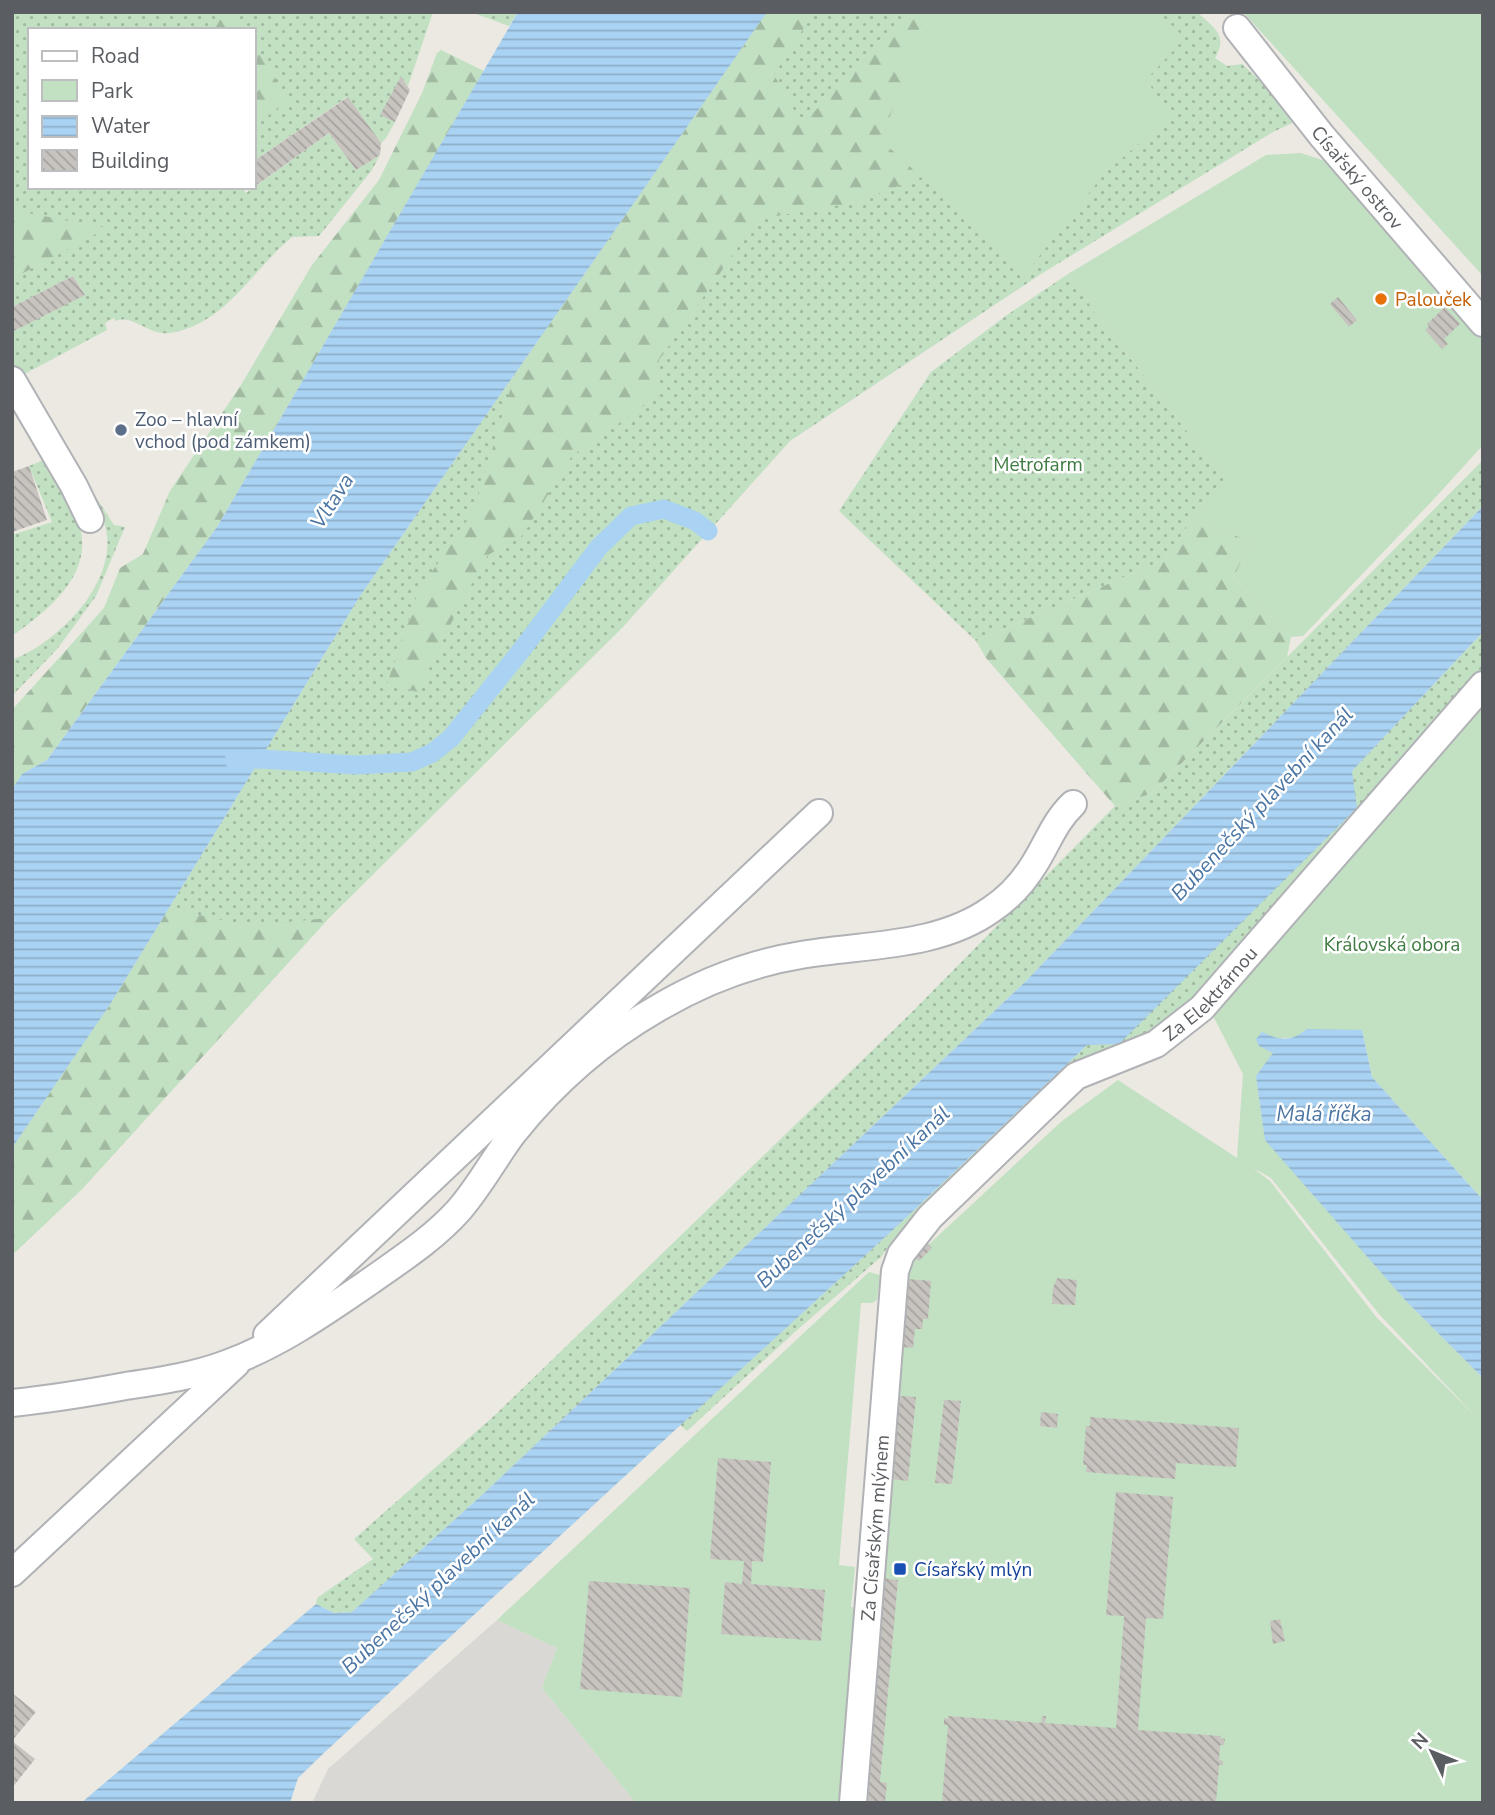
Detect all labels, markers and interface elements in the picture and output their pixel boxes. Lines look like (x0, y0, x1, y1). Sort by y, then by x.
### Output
legend (28, 28, 256, 189)
text: Road (91, 42, 140, 70)
text: Park (91, 77, 133, 105)
text: Water (91, 112, 150, 140)
street label: Císařský ostrov (1305, 121, 1409, 236)
text: Building (91, 147, 169, 175)
place label: Palouček (1395, 287, 1472, 313)
marker: Palouček (1373, 291, 1389, 307)
place label: Zoo – hlavní vchod (pod zámkem) (135, 407, 311, 455)
marker: Zoo – hlavní vchod (pod zámkem) (113, 422, 129, 438)
park label: Metrofarm (993, 452, 1083, 478)
water label: Vltava (304, 468, 360, 534)
water label: Bubenečský plavební kanál (1165, 701, 1359, 907)
park label: Královská obora (1324, 932, 1460, 958)
street label: Za Elektrárnou (1158, 941, 1264, 1048)
water label: Bubenečský plavební kanál (750, 1100, 956, 1294)
water label: Malá říčka (1276, 1100, 1372, 1128)
street label: Za Císařským mlýnem (855, 1434, 896, 1622)
water label: Bubenečský plavební kanál (335, 1486, 541, 1680)
place label: Císařský mlýn (914, 1557, 1032, 1583)
marker: Císařský mlýn (892, 1561, 908, 1577)
north arrow (1397, 1717, 1467, 1787)
text: N (1406, 1727, 1435, 1755)

